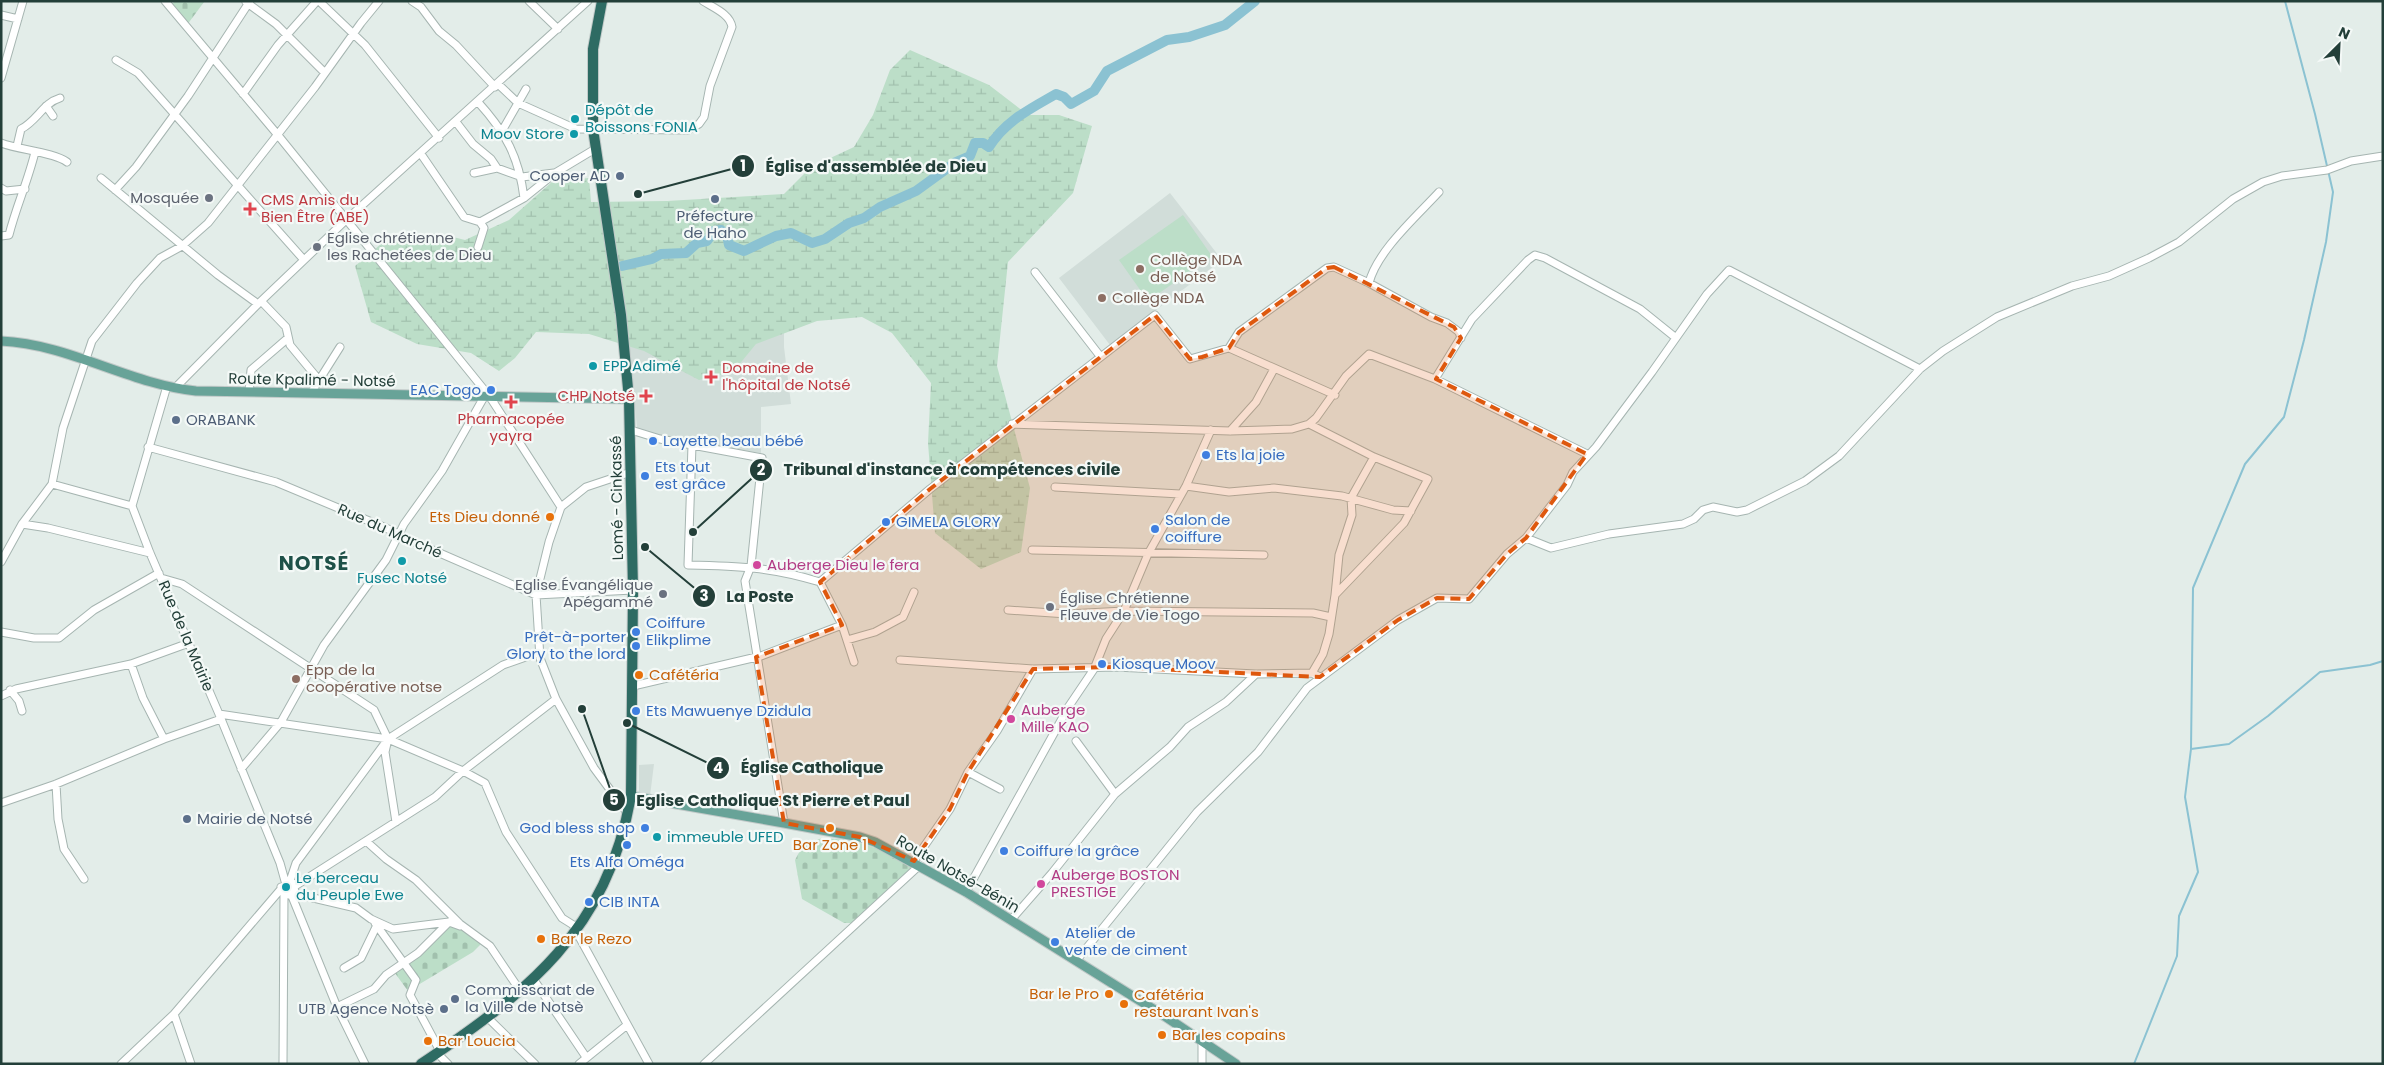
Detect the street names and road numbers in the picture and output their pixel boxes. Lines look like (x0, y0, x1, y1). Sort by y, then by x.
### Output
street label: Route Kpalimé - Notsé (228, 368, 396, 391)
street label: Lomé - Cinkassé (605, 435, 628, 561)
street label: Rue du Marché (335, 498, 446, 563)
street label: Rue de la Mairie (154, 577, 219, 695)
street label: Route Notsé-Bénin (893, 830, 1024, 918)

